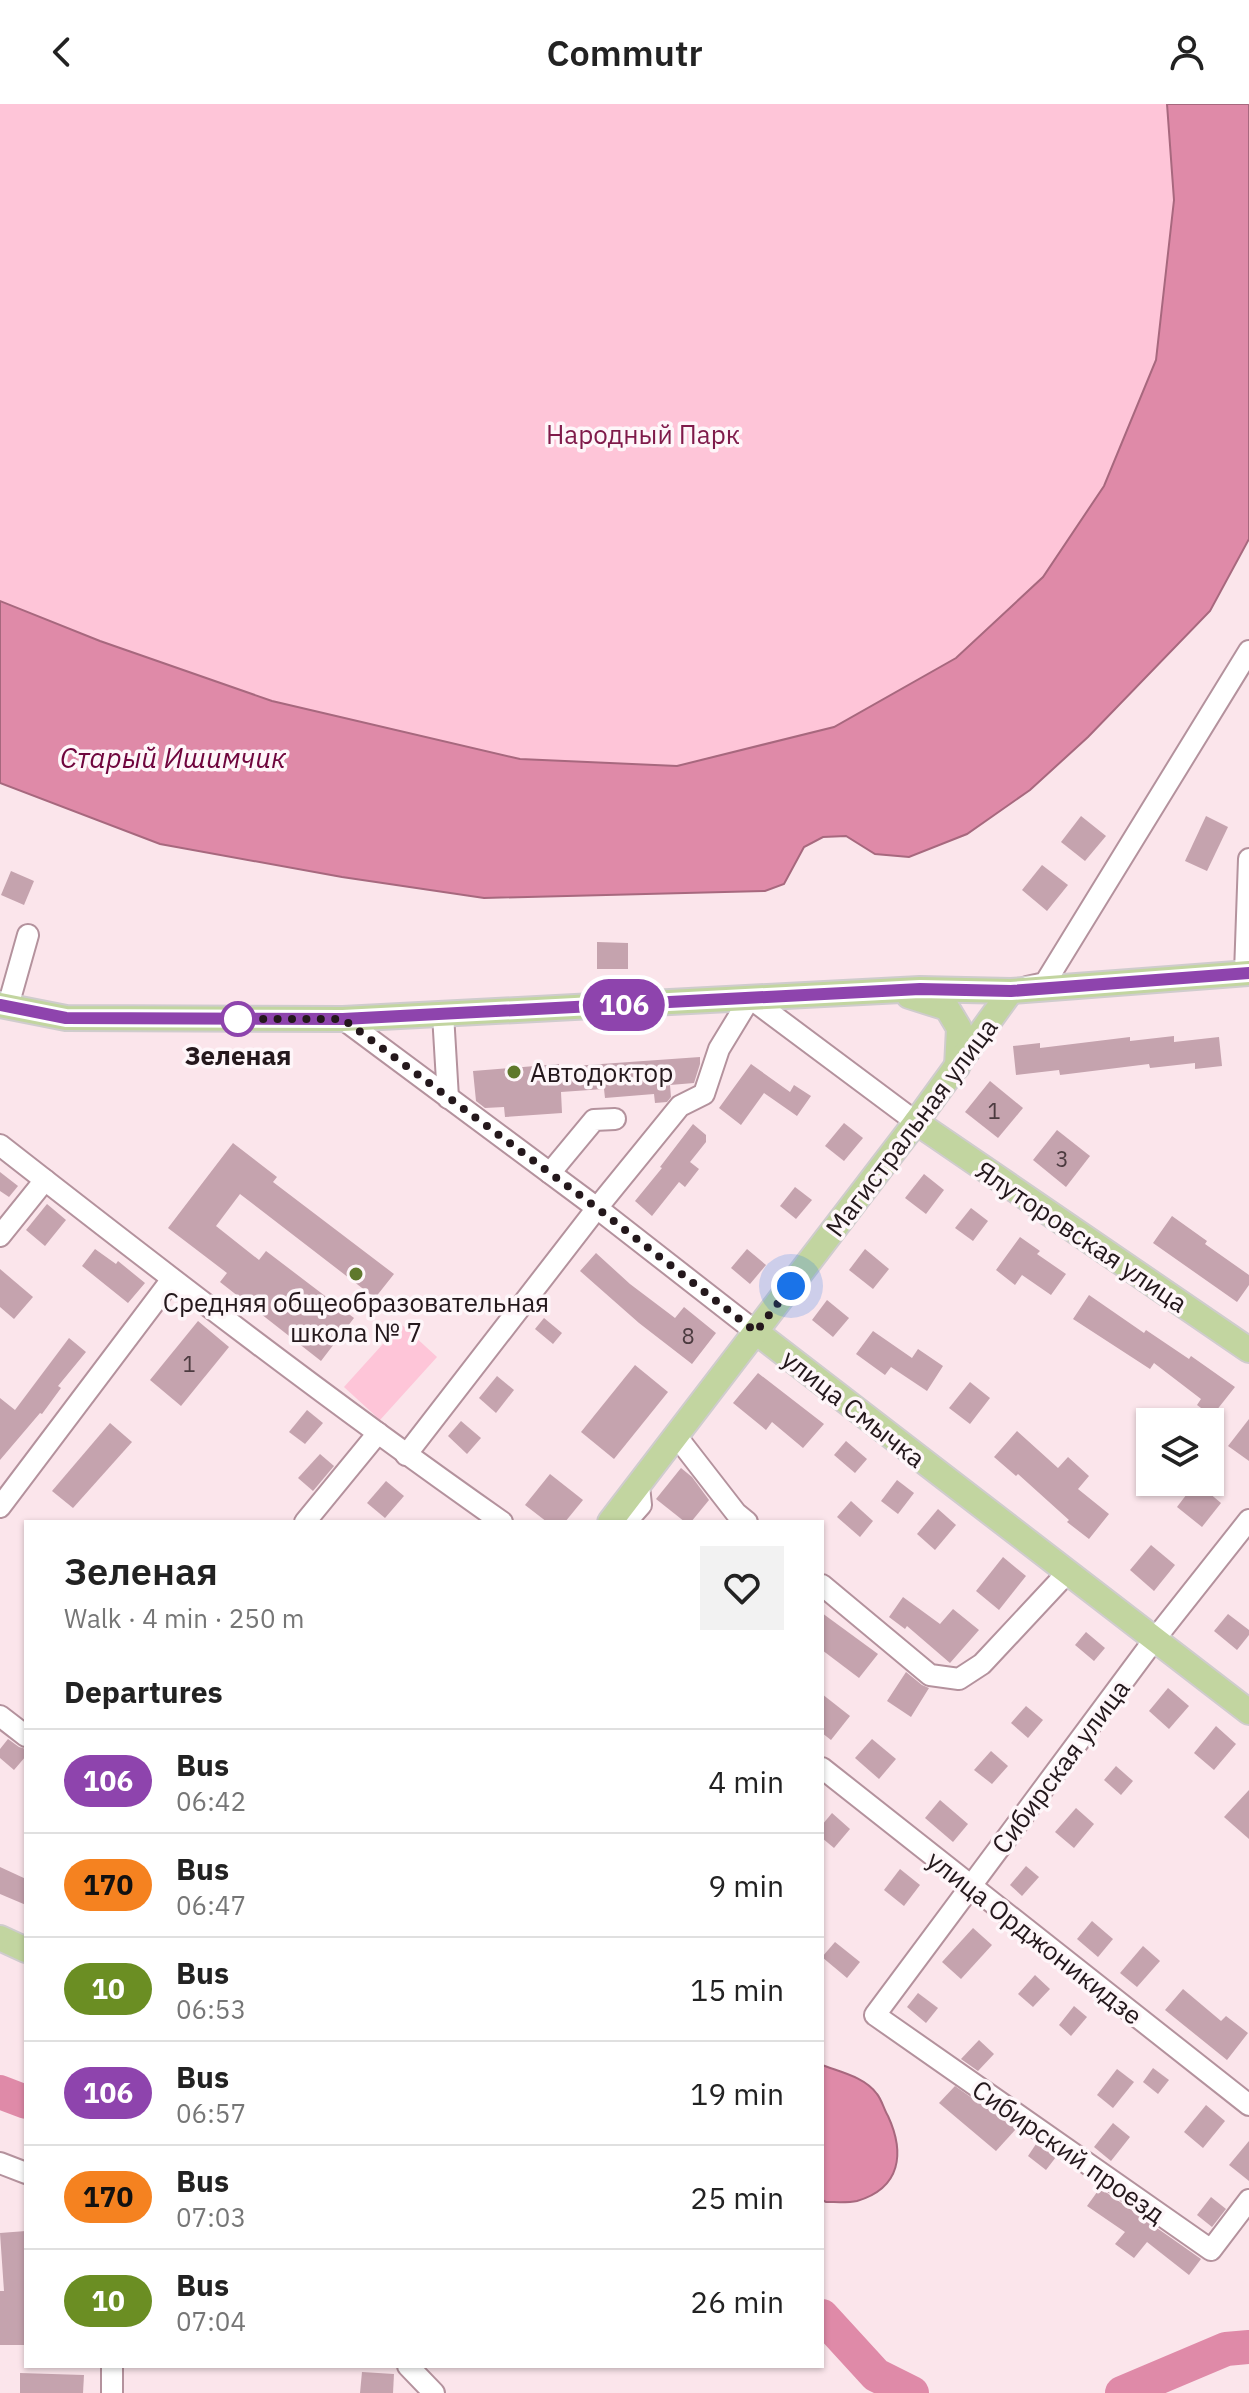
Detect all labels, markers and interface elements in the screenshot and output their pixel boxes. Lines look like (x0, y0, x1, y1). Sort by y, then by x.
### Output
text: Commutr (546, 29, 703, 76)
icon: back (40, 30, 84, 74)
icon: person (1165, 30, 1209, 74)
park label: Народный Парк (546, 417, 740, 451)
water label: Старый Ишимчик (60, 739, 287, 776)
line badge: 106 (578, 979, 670, 1031)
text: 106 (599, 986, 649, 1023)
marker: Зеленая (221, 1002, 255, 1036)
street label: Магистральная улица (817, 1011, 1005, 1243)
place label: Зеленая (185, 1038, 291, 1072)
place label: Автодоктор (530, 1055, 673, 1089)
marker: Автодоктор (505, 1063, 523, 1081)
house number: 1 (987, 1096, 1001, 1125)
house number: 3 (1055, 1144, 1069, 1173)
street label: Ялуторовская улица (970, 1153, 1194, 1320)
marker: Средняя общеобразовательная школа № 7 (347, 1265, 365, 1283)
your location (771, 1266, 811, 1306)
place label: Средняя общеобразовательная школа № 7 (163, 1285, 549, 1349)
house number: 8 (681, 1321, 695, 1350)
street label: улица Смычка (775, 1341, 933, 1475)
house number: 1 (182, 1349, 196, 1378)
map controls (1136, 1408, 1224, 1496)
button: layers (1136, 1408, 1224, 1496)
text: Зеленая (64, 1546, 218, 1595)
button: heart (700, 1546, 784, 1630)
text: Walk · 4 min · 250 m (64, 1601, 304, 1635)
text: Departures (64, 1672, 223, 1711)
street label: Сибирская улица (983, 1672, 1137, 1860)
text: Bus (176, 1745, 229, 1784)
text: 106 (83, 1762, 133, 1799)
text: 4 min (708, 1762, 784, 1801)
text: 06:42 (176, 1784, 246, 1818)
street label: улица Орджоникидзе (920, 1842, 1150, 2032)
text: Bus (176, 1849, 229, 1888)
text: 170 (83, 1866, 133, 1903)
text: 9 min (708, 1866, 784, 1905)
text: 06:47 (176, 1888, 246, 1922)
text: Bus (176, 1953, 229, 1992)
text: 10 (91, 1970, 125, 2007)
text: 15 min (690, 1970, 784, 2009)
text: 06:53 (176, 1992, 246, 2026)
text: Bus (176, 2057, 229, 2096)
street label: Сибирский проезд (966, 2072, 1172, 2230)
text: 106 (83, 2074, 133, 2111)
text: 19 min (690, 2074, 784, 2113)
text: 06:57 (176, 2096, 246, 2130)
text: Bus (176, 2161, 229, 2200)
text: 170 (83, 2178, 133, 2215)
text: 25 min (690, 2178, 784, 2217)
text: 07:03 (176, 2200, 246, 2234)
text: Bus (176, 2265, 229, 2304)
text: 10 (91, 2282, 125, 2319)
text: 26 min (690, 2282, 784, 2321)
text: 07:04 (176, 2304, 246, 2338)

